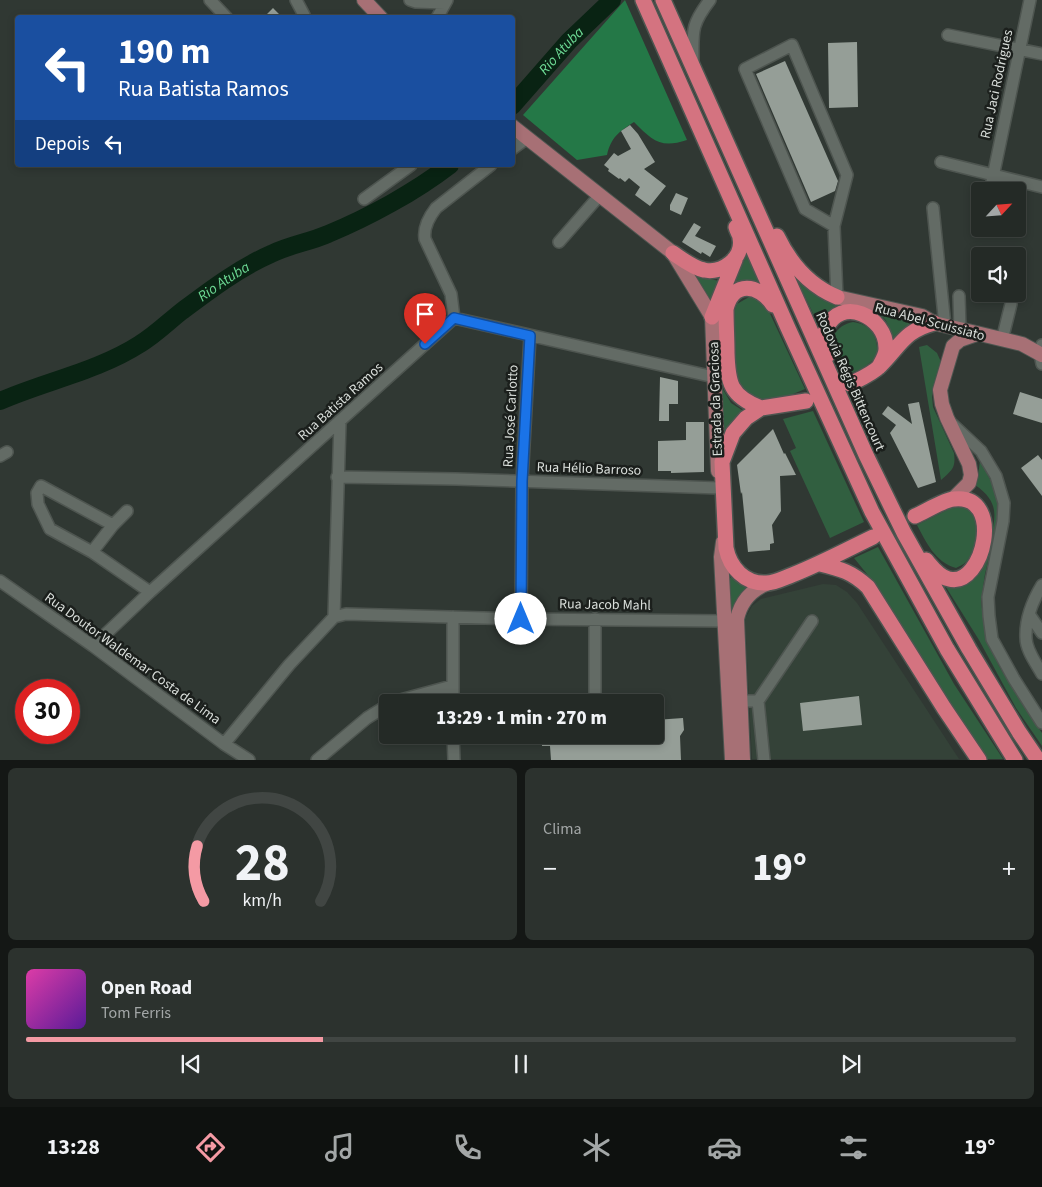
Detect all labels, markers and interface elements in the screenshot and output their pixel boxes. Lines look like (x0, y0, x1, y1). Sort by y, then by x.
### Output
water label: Rio Atuba (534, 22, 589, 80)
text: 190 m (118, 27, 210, 77)
street label: Rua Jaci Rodrigues (976, 28, 1018, 140)
icon: left (35, 35, 100, 100)
text: Rua Batista Ramos (118, 73, 289, 105)
icon: left (100, 130, 128, 158)
text: Depois (35, 131, 90, 158)
north arrow (971, 182, 1026, 238)
map controls (971, 182, 1026, 302)
button: sound (971, 247, 1026, 302)
water label: Rio Atuba (193, 257, 254, 307)
pin (404, 293, 446, 344)
street label: Rua Abel Scuissiato (872, 298, 987, 346)
icon: arrive (411, 300, 439, 328)
street label: Rodovia Régis Bittencourt (810, 309, 890, 454)
street label: Estrada da Graciosa (704, 341, 728, 457)
street label: Rua Batista Ramos (294, 358, 388, 446)
street label: Rua José Carlotto (498, 364, 524, 468)
street label: Rua Hélio Barroso (536, 457, 642, 481)
street label: Rua Doutor Waldemar Costa de Lima (40, 588, 225, 730)
position arrow (494, 592, 546, 644)
street label: Rua Jacob Mahl (559, 594, 651, 616)
speed limit sign: 30 (15, 679, 80, 744)
text: 13:29 · 1 min · 270 m (436, 705, 607, 732)
text: Clima (543, 818, 581, 840)
text: 28 (235, 827, 290, 901)
text: 19° (752, 841, 807, 895)
text: − (543, 849, 557, 889)
text: + (1002, 849, 1016, 889)
text: km/h (243, 888, 282, 913)
text: Open Road (101, 975, 192, 1002)
text: Tom Ferris (101, 1002, 171, 1024)
icon: previous (177, 1050, 205, 1078)
icon: pause (507, 1050, 535, 1078)
icon: next (837, 1050, 865, 1078)
icon: directions (193, 1130, 228, 1165)
icon: music (322, 1130, 357, 1165)
icon: phone (450, 1130, 485, 1165)
icon: climate (579, 1130, 614, 1165)
icon: car (707, 1130, 742, 1165)
icon: filters (836, 1130, 871, 1165)
text: 13:28 (47, 1131, 100, 1163)
text: 19° (964, 1131, 995, 1163)

